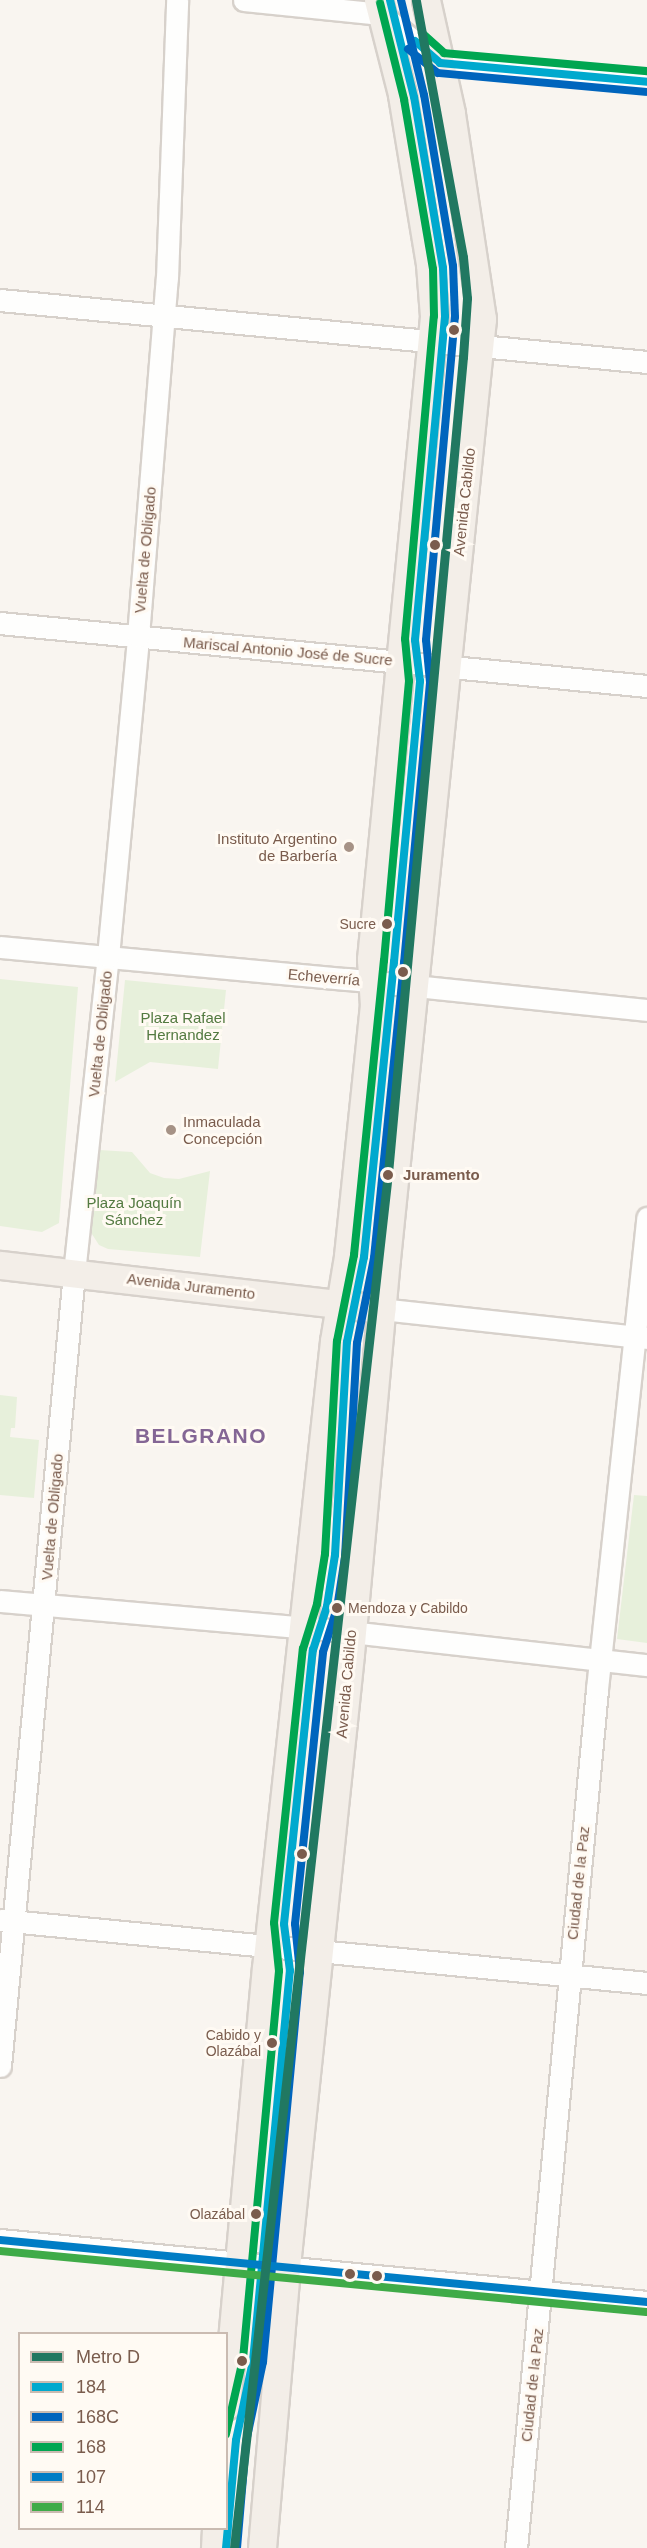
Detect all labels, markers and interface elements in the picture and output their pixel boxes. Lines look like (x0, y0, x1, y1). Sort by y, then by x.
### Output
unlabelled marker (448, 324, 460, 336)
street label: Avenida Cabildo (449, 447, 479, 557)
street label: Vuelta de Obligado (130, 486, 160, 614)
unlabelled marker (429, 539, 441, 551)
street label: Mariscal Antonio José de Sucre (182, 633, 394, 669)
place label: Instituto Argentino de Barbería (216, 829, 337, 864)
marker: Instituto Argentino de Barbería (342, 840, 356, 854)
place label: Sucre (339, 916, 376, 932)
marker: Sucre (381, 918, 393, 930)
street label: Echeverría (287, 965, 361, 989)
unlabelled marker (397, 966, 409, 978)
street label: Vuelta de Obligado (84, 970, 116, 1098)
park label: Plaza Rafael Hernandez (140, 1008, 226, 1043)
place label: Inmaculada Concepción (183, 1112, 262, 1147)
marker: Inmaculada Concepción (164, 1123, 178, 1137)
marker: Juramento (378, 1165, 398, 1185)
place label: Juramento (403, 1166, 480, 1184)
park label: Plaza Joaquín Sánchez (86, 1193, 182, 1228)
street label: Avenida Juramento (126, 1269, 256, 1303)
district label: BELGRANO (135, 1423, 267, 1449)
street label: Vuelta de Obligado (37, 1453, 67, 1581)
place label: Mendoza y Cabildo (348, 1600, 468, 1616)
marker: Mendoza y Cabildo (331, 1602, 343, 1614)
street label: Avenida Cabildo (332, 1629, 360, 1739)
street label: Ciudad de la Paz (563, 1825, 593, 1941)
unlabelled marker (296, 1848, 308, 1860)
place label: Cabido y Olazábal (206, 2027, 261, 2060)
marker: Cabido y Olazábal (266, 2037, 278, 2049)
place label: Olazábal (190, 2206, 245, 2222)
marker: Olazábal (250, 2208, 262, 2220)
unlabelled marker (344, 2268, 356, 2280)
unlabelled marker (371, 2270, 383, 2282)
street label: Ciudad de la Paz (517, 2327, 547, 2443)
legend (18, 2332, 228, 2530)
text: Metro D (76, 2347, 140, 2367)
unlabelled marker (236, 2355, 248, 2367)
text: 184 (76, 2377, 106, 2397)
text: 168C (76, 2407, 119, 2427)
text: 168 (76, 2437, 106, 2457)
text: 107 (76, 2467, 106, 2487)
text: 114 (76, 2497, 105, 2517)

